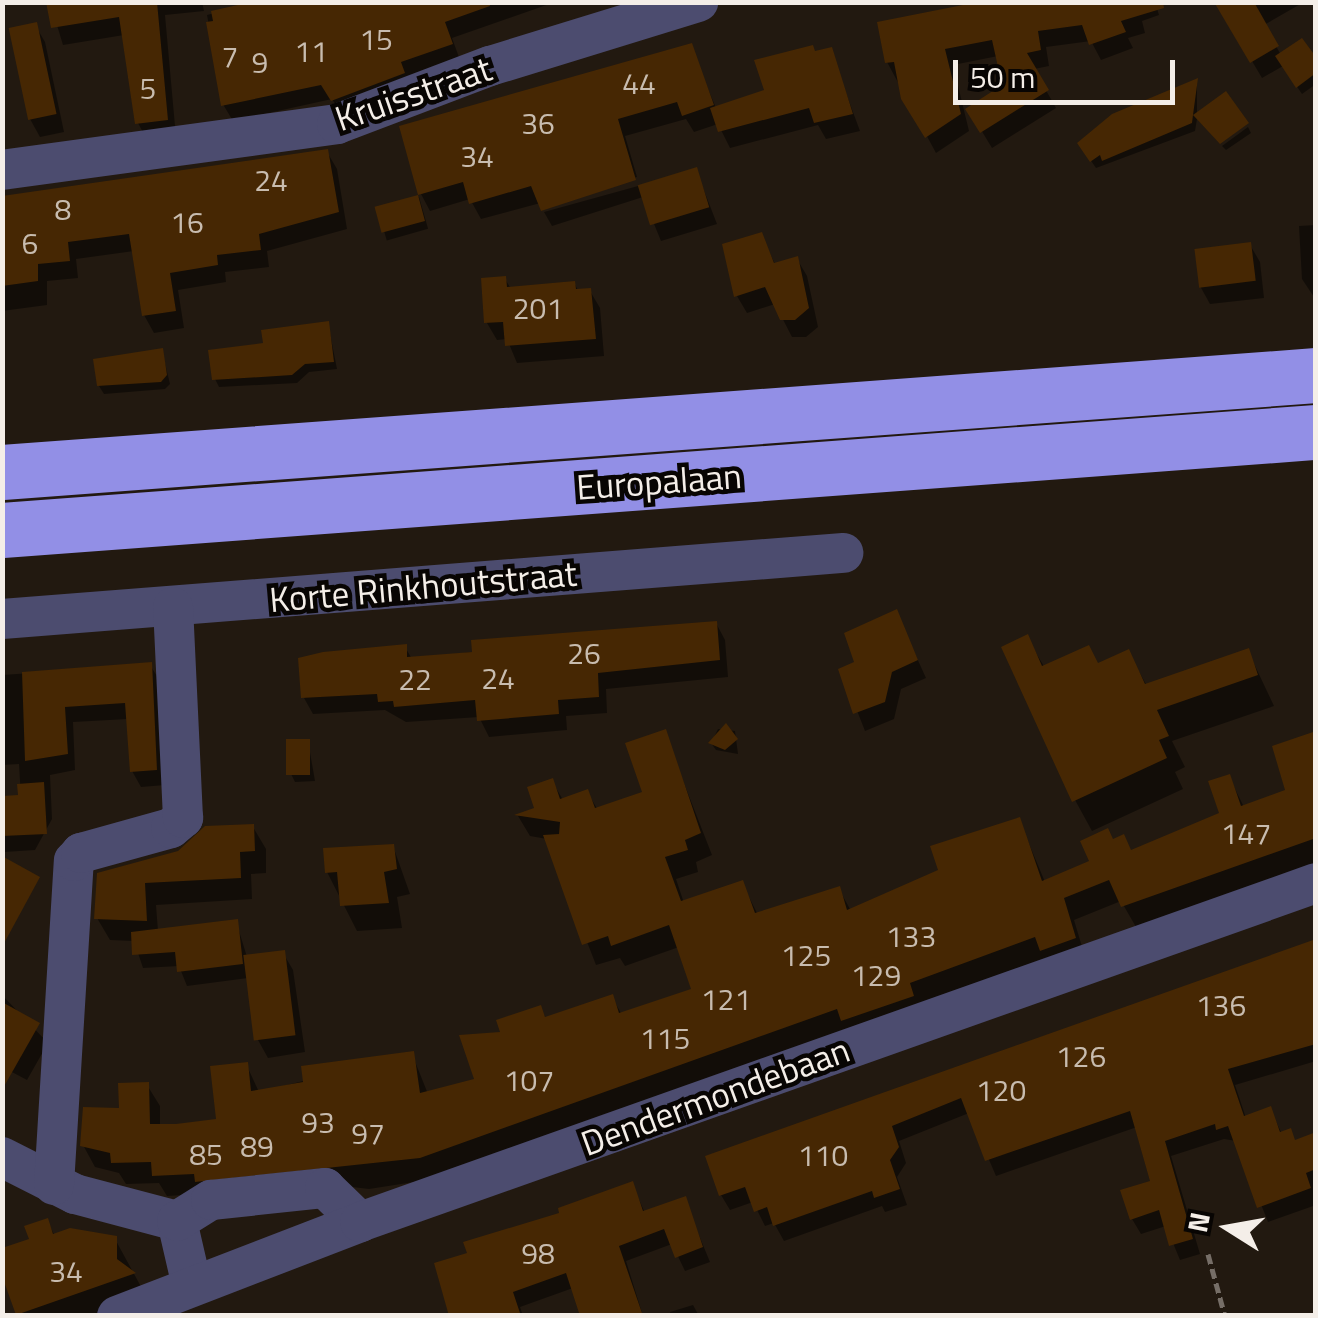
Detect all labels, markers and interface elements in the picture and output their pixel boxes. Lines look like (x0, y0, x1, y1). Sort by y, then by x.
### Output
house number: 15 (359, 21, 393, 57)
house number: 11 (294, 33, 328, 69)
house number: 7 (222, 38, 238, 74)
scale bar (958, 40, 1180, 102)
house number: 9 (252, 44, 268, 80)
street label: Kruisstraat (329, 47, 497, 139)
text: 50 m (970, 54, 1035, 100)
house number: 44 (622, 65, 656, 101)
house number: 5 (140, 70, 156, 106)
house number: 36 (521, 105, 555, 141)
house number: 34 (460, 138, 494, 174)
house number: 24 (254, 162, 288, 198)
house number: 8 (55, 191, 71, 227)
house number: 16 (170, 204, 204, 240)
house number: 6 (22, 225, 38, 261)
house number: 201 (513, 290, 563, 326)
street label: Europalaan (575, 454, 743, 508)
street label: Korte Rinkhoutstraat (267, 552, 579, 620)
house number: 26 (567, 635, 601, 671)
house number: 24 (481, 660, 515, 696)
house number: 22 (398, 661, 432, 697)
house number: 147 (1221, 815, 1271, 851)
house number: 133 (886, 918, 936, 954)
house number: 125 (781, 937, 831, 973)
house number: 129 (851, 957, 901, 993)
house number: 121 (701, 981, 751, 1017)
house number: 136 (1196, 987, 1246, 1023)
house number: 115 (640, 1020, 690, 1056)
street label: Dendermondebaan (575, 1028, 855, 1164)
house number: 126 (1056, 1038, 1106, 1074)
house number: 107 (504, 1062, 554, 1098)
house number: 120 (976, 1072, 1026, 1108)
house number: 93 (301, 1104, 335, 1140)
house number: 97 (351, 1115, 385, 1151)
house number: 89 (240, 1128, 274, 1164)
house number: 85 (189, 1136, 223, 1172)
house number: 110 (798, 1137, 848, 1173)
north arrow (1178, 1178, 1278, 1278)
text: N (1175, 1209, 1221, 1236)
house number: 98 (521, 1235, 555, 1271)
house number: 34 (49, 1253, 83, 1289)

